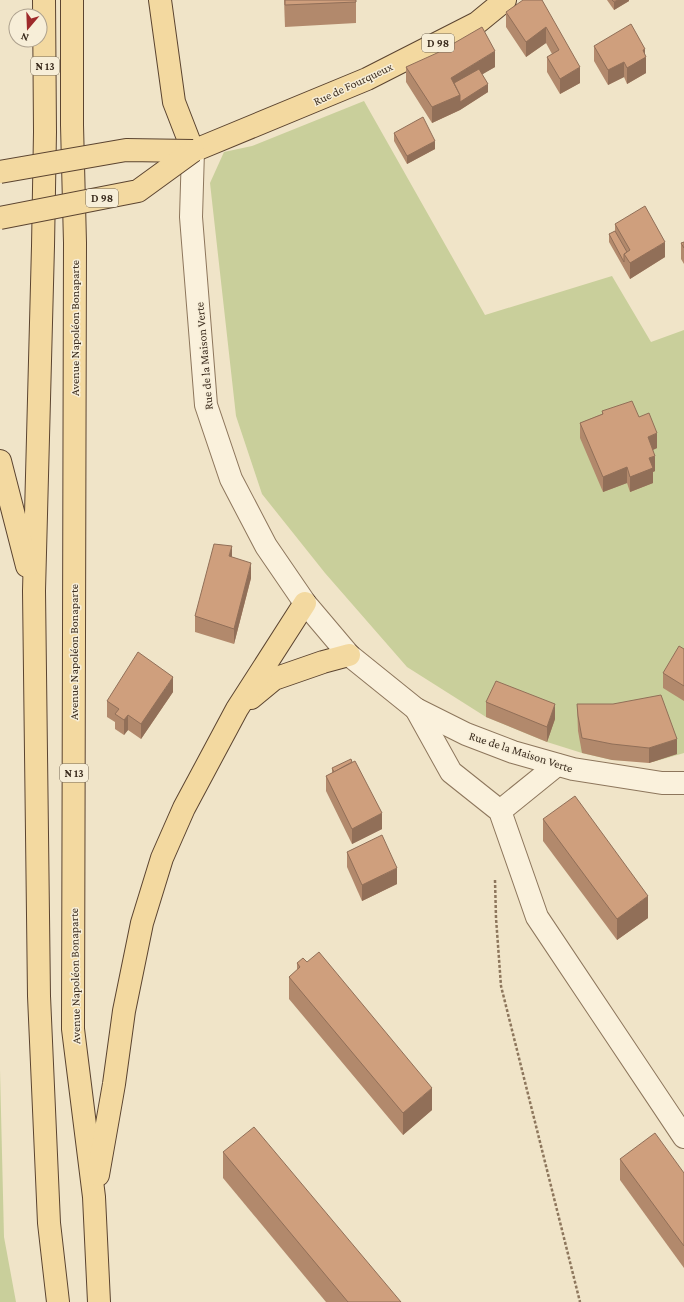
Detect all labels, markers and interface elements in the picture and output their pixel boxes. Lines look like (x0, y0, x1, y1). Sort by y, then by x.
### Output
north arrow (8, 8, 48, 48)
text: N (19, 30, 30, 44)
road number: D 98 (422, 34, 454, 52)
road number: N 13 (31, 57, 59, 75)
street label: Rue de Fourqueux (311, 59, 395, 109)
road number: D 98 (86, 189, 118, 207)
street label: Avenue Napoléon Bonaparte (68, 260, 82, 396)
street label: Rue de la Maison Verte (192, 301, 216, 411)
street label: Avenue Napoléon Bonaparte (67, 584, 81, 720)
street label: Rue de la Maison Verte (467, 729, 575, 775)
road number: N 13 (60, 764, 88, 782)
street label: Avenue Napoléon Bonaparte (67, 908, 83, 1044)

